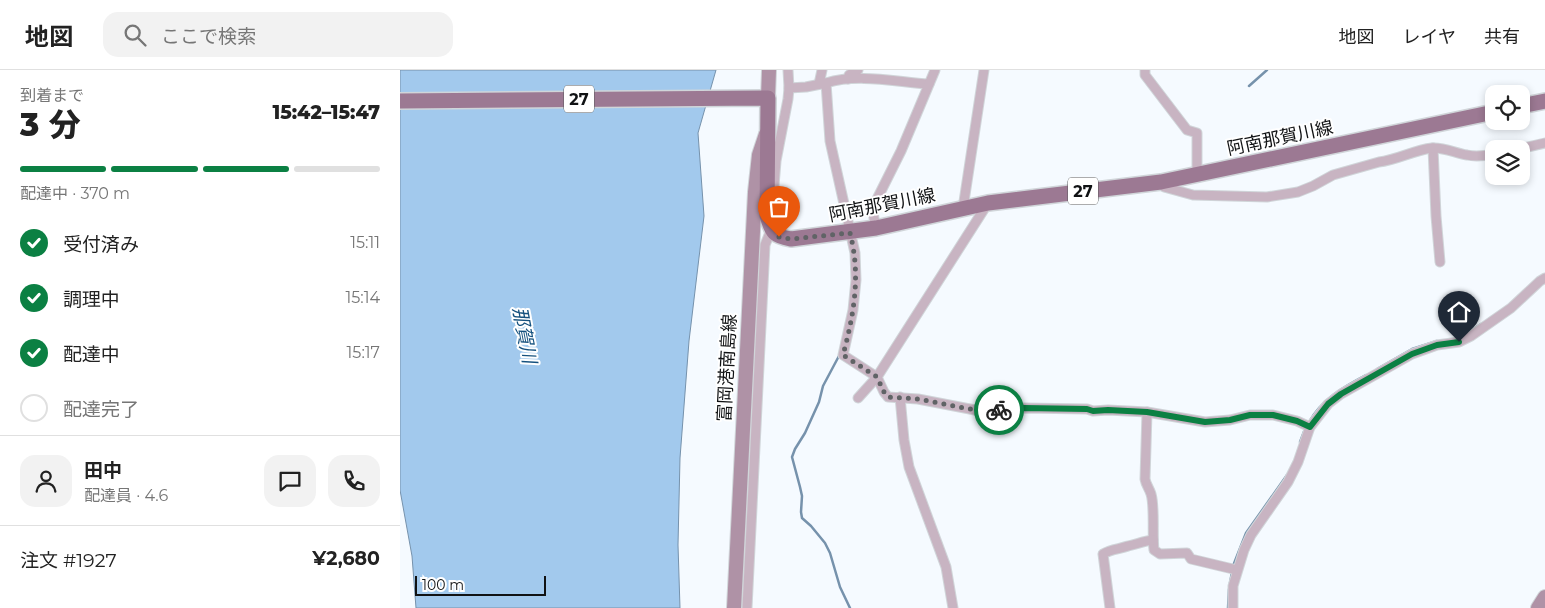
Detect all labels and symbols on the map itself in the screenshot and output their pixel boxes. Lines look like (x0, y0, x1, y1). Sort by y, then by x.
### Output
road number: 27 (564, 85, 594, 112)
street label: 阿南那賀川線 (1225, 116, 1335, 160)
road number: 27 (1068, 178, 1098, 204)
street label: 阿南那賀川線 (827, 184, 937, 226)
pin (758, 186, 800, 237)
pin (1438, 291, 1480, 342)
water label: 那賀川 (508, 305, 542, 367)
street label: 富岡港南島線 (713, 313, 741, 423)
courier (974, 385, 1024, 435)
scale bar (415, 573, 546, 596)

